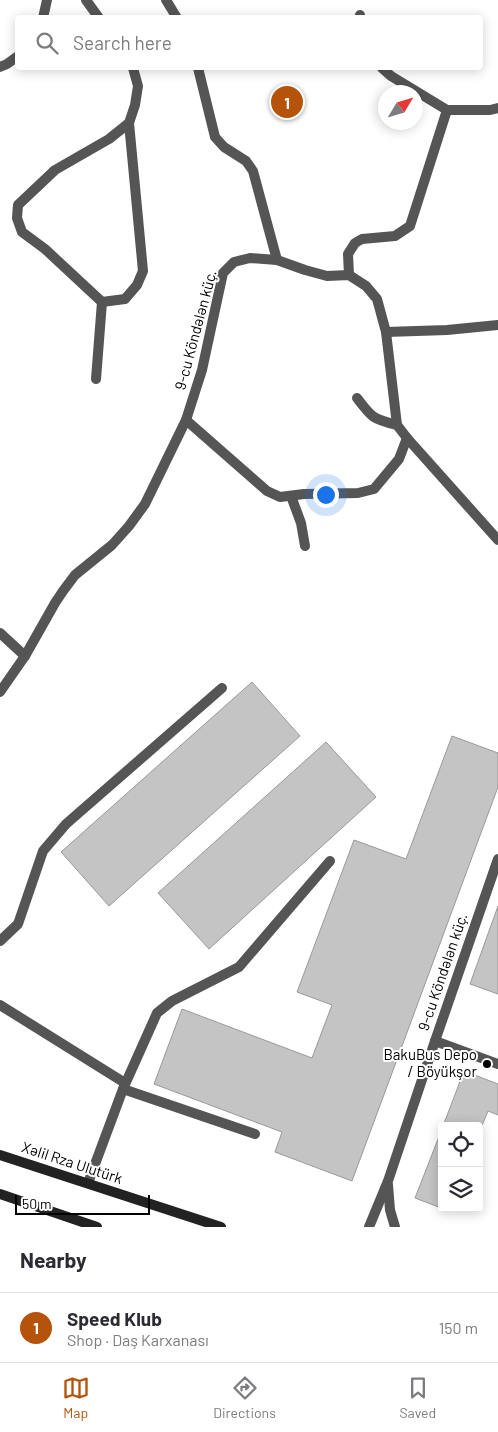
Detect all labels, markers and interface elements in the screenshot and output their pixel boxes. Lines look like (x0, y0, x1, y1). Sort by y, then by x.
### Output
search box (15, 15, 483, 70)
icon: search (33, 29, 61, 57)
text: Search here (73, 31, 172, 54)
pin: 1 (271, 83, 303, 121)
north arrow (378, 85, 423, 130)
street label: 9-cu Köndələn küç. (170, 268, 220, 392)
your location (313, 482, 339, 508)
street label: 9-cu Köndələn küç. (413, 910, 471, 1033)
place label: BakuBus Depo / Böyükşor (383, 1045, 478, 1080)
marker: BakuBus Depo / Böyükşor (481, 1058, 493, 1070)
map controls (438, 1122, 483, 1212)
button: locate (438, 1122, 483, 1167)
street label: Xəlil Rza Ulutürk (20, 1137, 125, 1187)
button: layers (438, 1167, 483, 1212)
scale bar (15, 1192, 150, 1215)
text: 50 m (22, 1195, 51, 1212)
text: Nearby (20, 1247, 86, 1272)
text: Speed Klub (67, 1307, 162, 1330)
text: 1 (33, 1318, 39, 1337)
text: 150 m (439, 1318, 478, 1337)
text: Shop · Daş Karxanası (67, 1330, 209, 1349)
tab: Map (62, 1374, 90, 1421)
tab: Directions (213, 1374, 276, 1421)
tab: Saved (399, 1374, 436, 1421)

